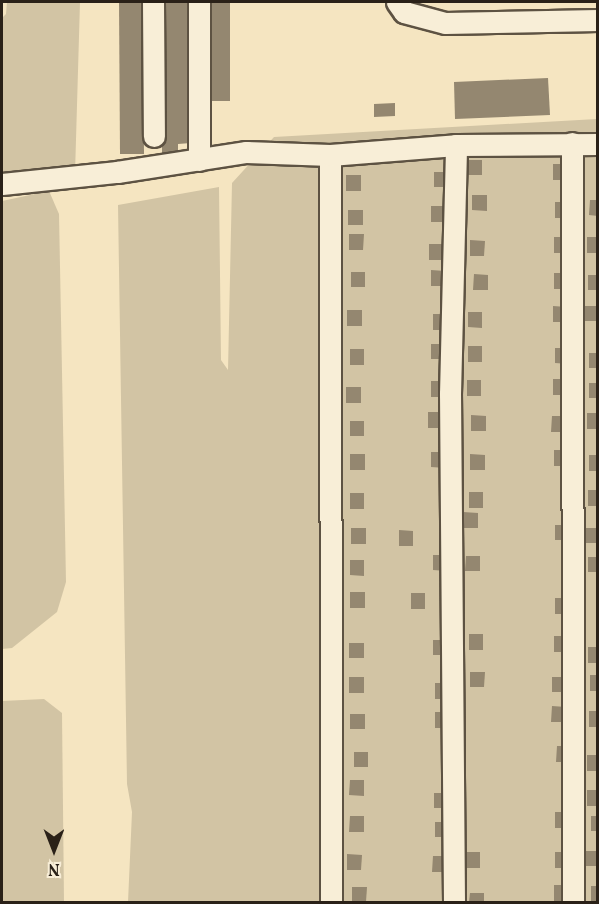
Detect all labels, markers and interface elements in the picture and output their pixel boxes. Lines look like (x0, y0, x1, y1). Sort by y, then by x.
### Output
north arrow (24, 820, 84, 880)
text: N (48, 857, 60, 879)

